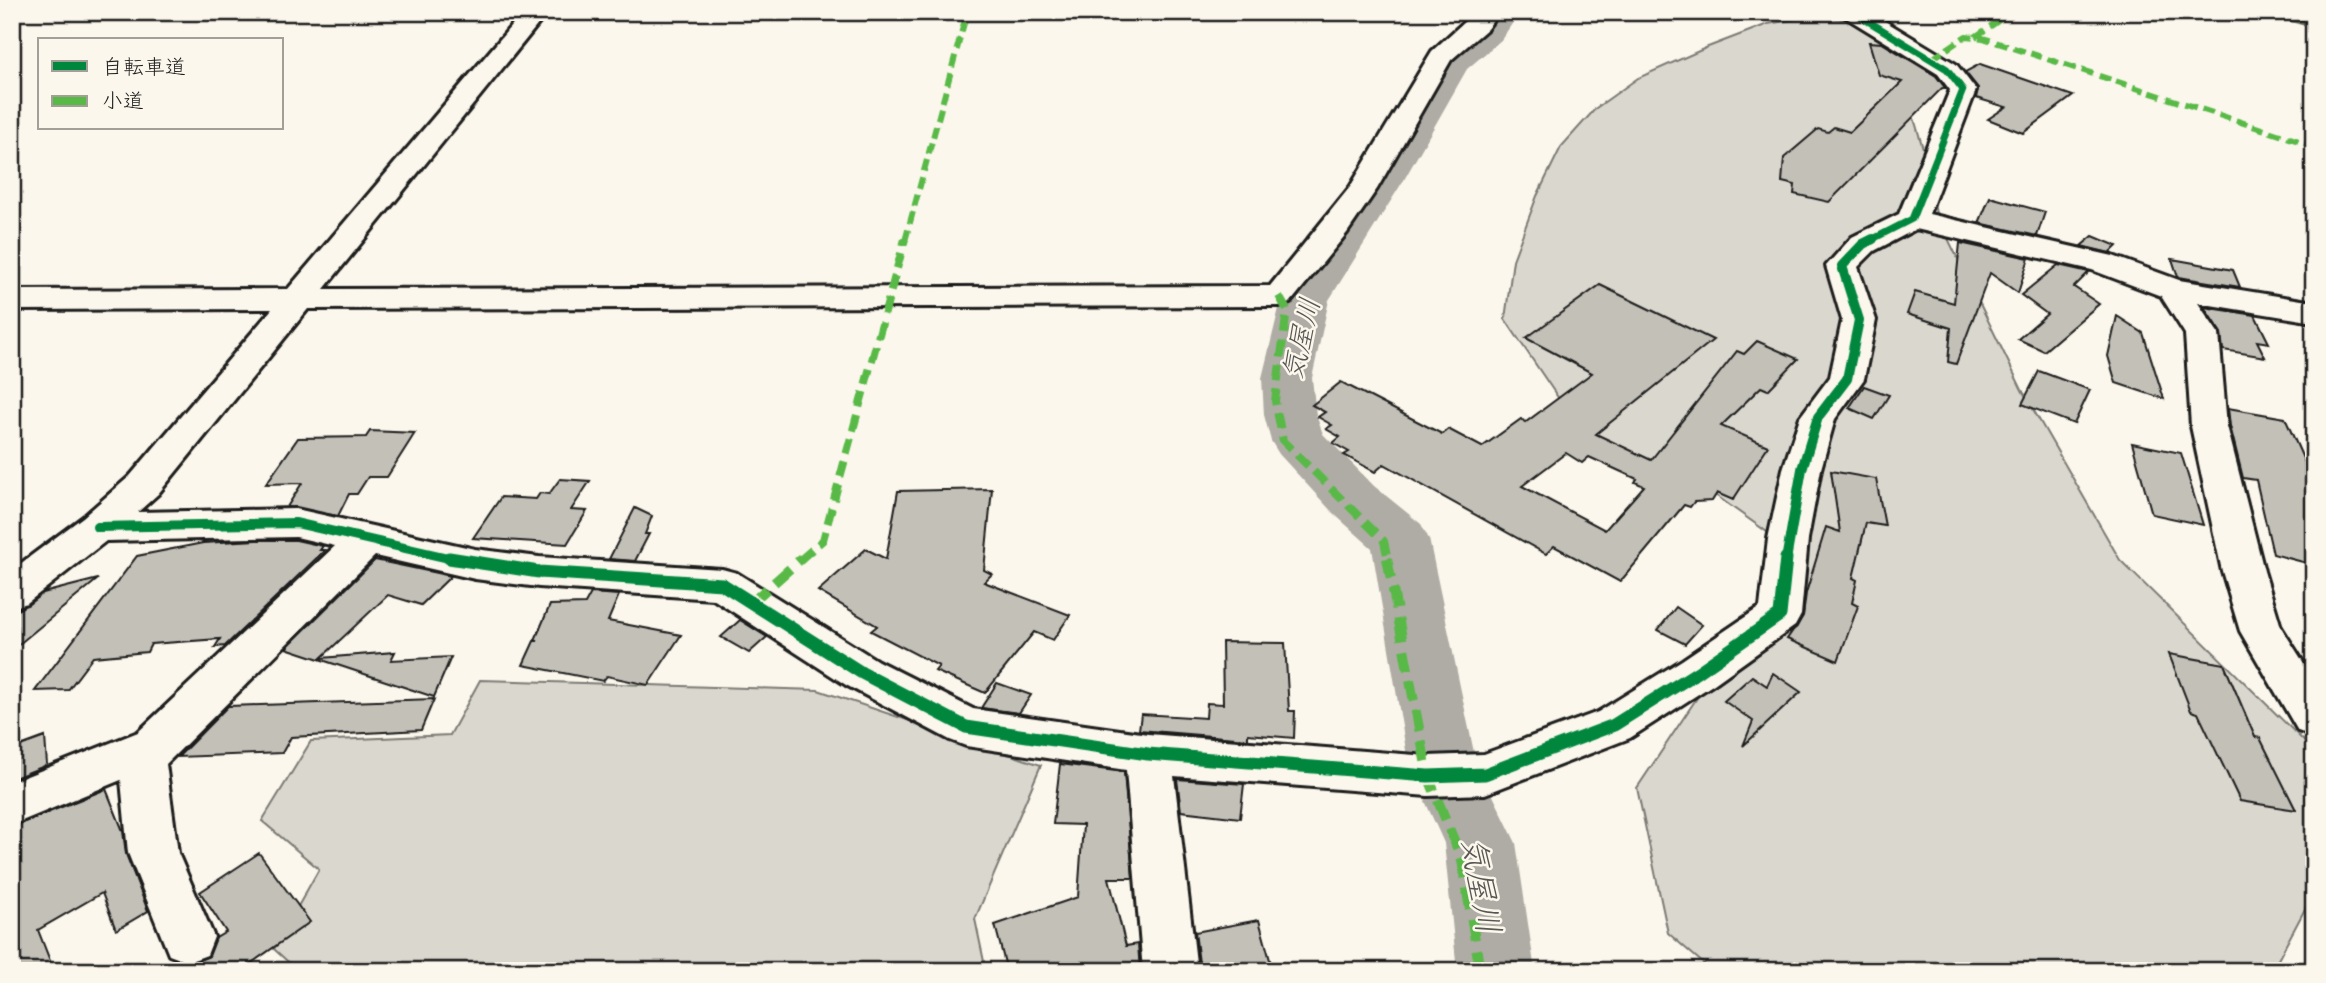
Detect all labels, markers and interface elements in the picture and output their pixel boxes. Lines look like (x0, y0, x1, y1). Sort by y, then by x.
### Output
legend (38, 38, 284, 130)
text: 自転車道 (102, 48, 186, 86)
text: 小道 (102, 82, 144, 120)
water label: 気屋川 (1268, 293, 1334, 385)
water label: 気屋川 (1444, 831, 1518, 939)

